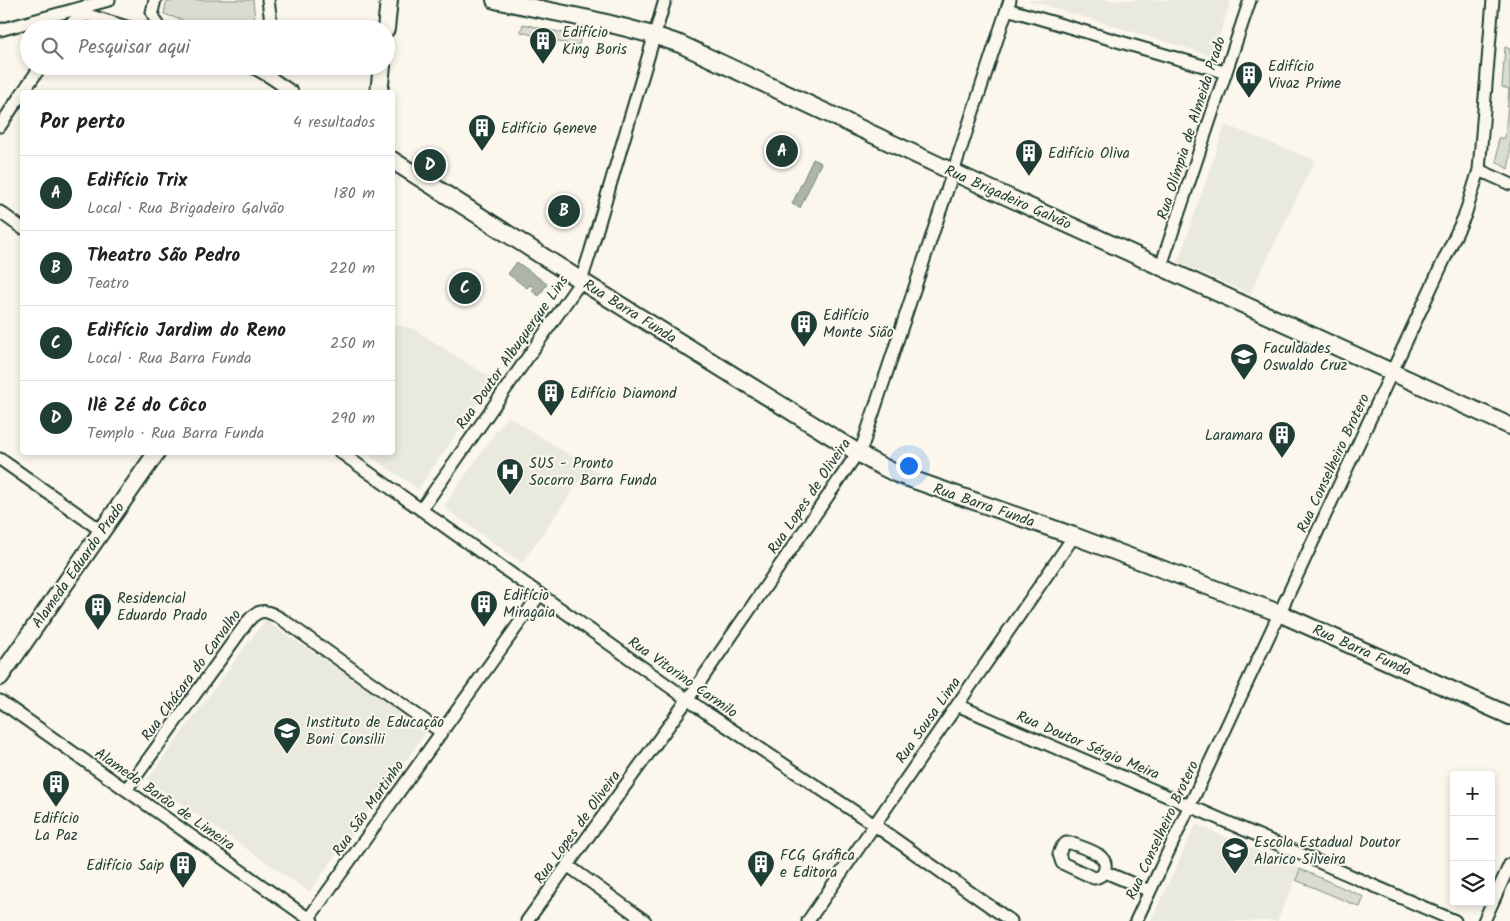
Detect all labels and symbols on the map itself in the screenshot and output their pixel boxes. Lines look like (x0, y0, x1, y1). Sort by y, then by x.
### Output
place label: Edifício King Boris (562, 21, 627, 62)
building icon: Edifício King Boris (528, 26, 558, 65)
street label: Rua Olímpia de Almeida Prado (1151, 33, 1233, 223)
place label: Edifício Vivaz Prime (1268, 55, 1341, 96)
building icon: Edifício Vivaz Prime (1234, 60, 1264, 99)
building icon: Edifício Geneve (467, 113, 497, 152)
place label: Edifício Geneve (501, 117, 597, 141)
pin: A (766, 132, 798, 170)
building icon: Edifício Oliva (1014, 138, 1044, 177)
place label: Edifício Oliva (1048, 142, 1130, 166)
pin: D (414, 146, 446, 184)
street label: Rua Brigadeiro Galvão (940, 159, 1075, 237)
pin: B (548, 192, 580, 230)
pin: C (449, 269, 481, 307)
street label: Rua Doutor Albuquerque Lins (450, 270, 576, 435)
street label: Rua Barra Funda (578, 274, 681, 350)
place label: Edifício Monte Sião (823, 304, 894, 345)
building icon: Edifício Monte Sião (789, 309, 819, 348)
place label: Faculdades Oswaldo Cruz (1263, 337, 1348, 378)
school or university icon: Faculdades Oswaldo Cruz (1229, 342, 1259, 381)
building icon: Edifício Diamond (536, 378, 566, 417)
place label: Edifício Diamond (570, 382, 677, 406)
street label: Rua Conselheiro Brotero (1291, 390, 1377, 537)
building icon: Laramara (1267, 420, 1297, 459)
place label: Laramara (1205, 424, 1263, 448)
street label: Rua Lopes de Oliveira (762, 434, 858, 560)
place label: SUS - Pronto Socorro Barra Funda (529, 452, 657, 493)
your location (896, 453, 922, 479)
hospital icon: SUS - Pronto Socorro Barra Funda (495, 457, 525, 496)
street label: Rua Barra Funda (930, 477, 1038, 535)
street label: Alameda Eduardo Prado (26, 497, 132, 634)
place label: Edifício Miragaia (503, 584, 555, 625)
place label: Residencial Eduardo Prado (117, 587, 207, 628)
building icon: Edifício Miragaia (469, 589, 499, 628)
building icon: Residencial Eduardo Prado (83, 592, 113, 631)
street label: Rua Chácara do Carvalho (136, 604, 248, 747)
street label: Rua Barra Funda (1308, 618, 1415, 683)
street label: Rua Vitorino Carmilo (623, 631, 743, 725)
street label: Rua Sousa Lima (890, 672, 968, 769)
street label: Rua Doutor Sérgio Meira (1012, 705, 1163, 787)
place label: Instituto de Educação Boni Consilii (306, 711, 444, 752)
school or university icon: Instituto de Educação Boni Consilii (272, 716, 302, 755)
street label: Alameda Barão de Limeira (89, 742, 240, 857)
street label: Rua São Martinho (327, 755, 411, 862)
street label: Rua Conselheiro Brotero (1120, 757, 1206, 904)
street label: Rua Lopes de Oliveira (528, 766, 627, 890)
building icon: Edifício La Paz (41, 769, 71, 808)
place label: Edifício La Paz (33, 807, 79, 848)
place label: Escola Estadual Doutor Alarico Silveira (1254, 831, 1401, 872)
school or university icon: Escola Estadual Doutor Alarico Silveira (1220, 836, 1250, 875)
place label: FCG Gráfica e Editora (780, 844, 855, 885)
building icon: FCG Gráfica e Editora (746, 849, 776, 888)
building icon: Edifício Saip (168, 850, 198, 889)
place label: Edifício Saip (86, 854, 164, 878)

